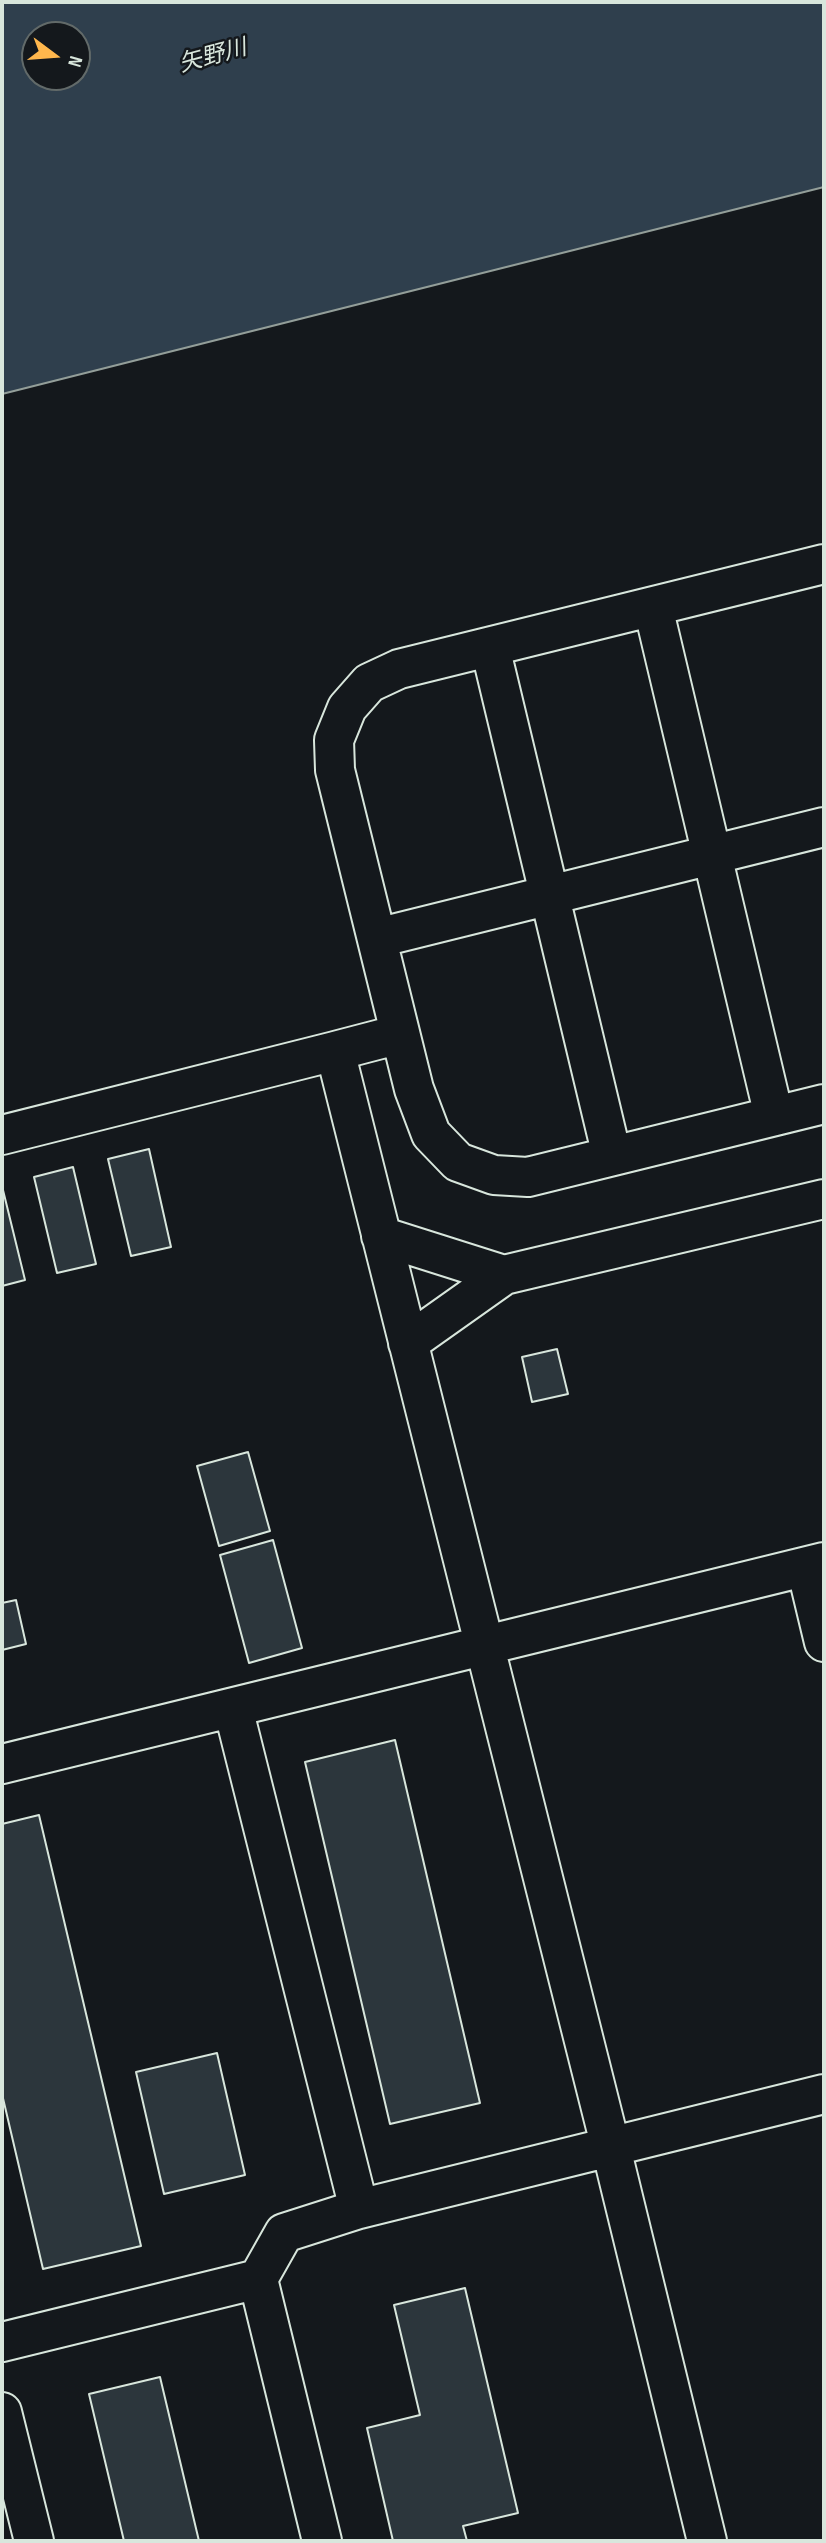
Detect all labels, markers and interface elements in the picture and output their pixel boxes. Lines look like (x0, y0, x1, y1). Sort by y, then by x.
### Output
north arrow (21, 21, 91, 91)
water label: 矢野川 (176, 35, 250, 79)
text: N (62, 53, 87, 69)

